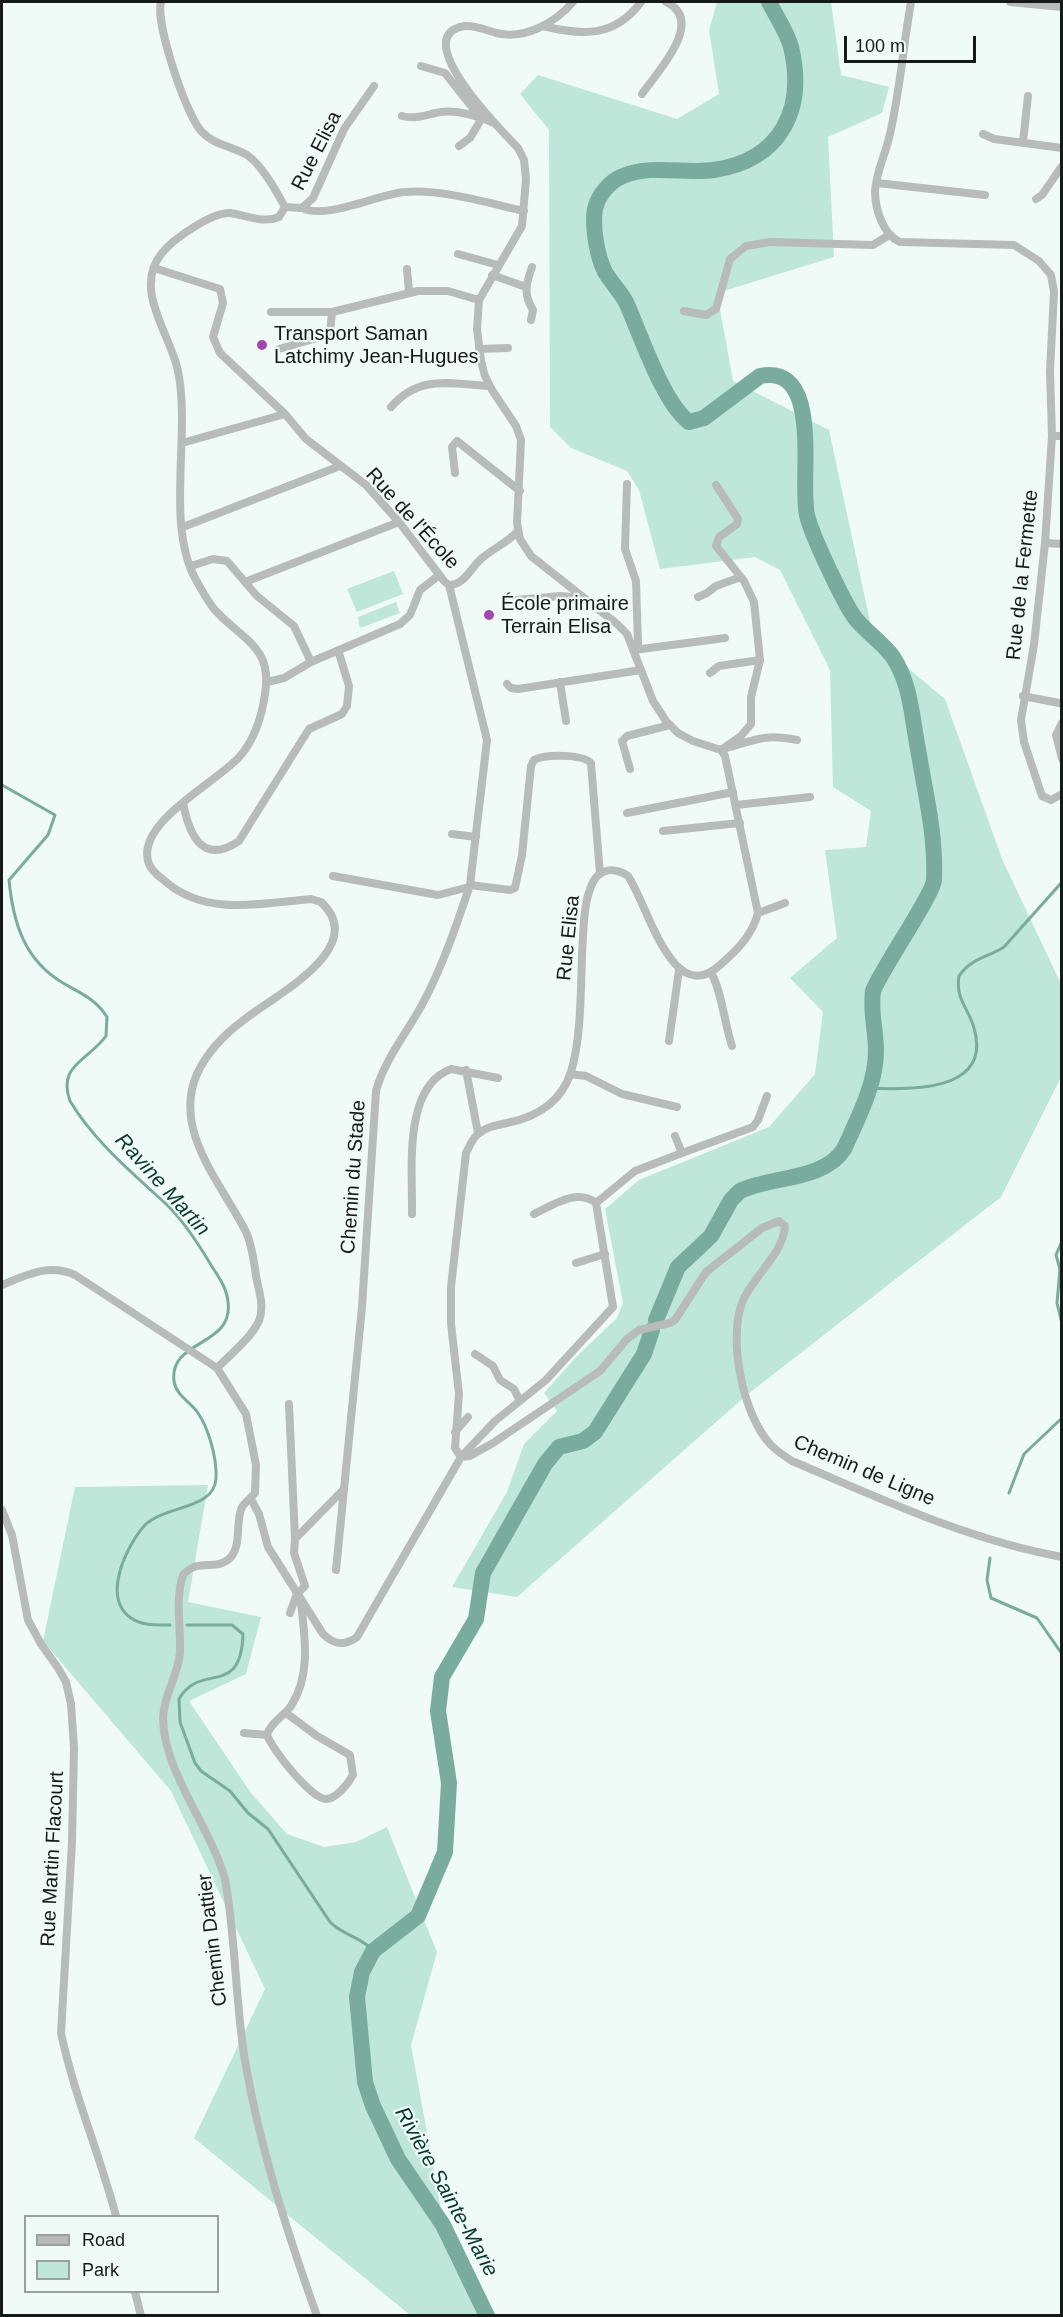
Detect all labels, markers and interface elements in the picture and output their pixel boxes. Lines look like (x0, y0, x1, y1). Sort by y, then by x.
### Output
scale bar (847, 24, 979, 62)
text: 100 m (855, 36, 905, 56)
street label: Rue Elisa (287, 107, 347, 195)
place label: Transport Saman Latchimy Jean-Hugues (274, 322, 479, 369)
marker: Transport Saman Latchimy Jean-Hugues (255, 338, 269, 352)
street label: Rue de l'École (360, 463, 464, 575)
street label: Rue de la Fermette (1002, 489, 1044, 661)
place label: École primaire Terrain Elisa (501, 592, 629, 639)
marker: École primaire Terrain Elisa (482, 608, 496, 622)
street label: Rue Elisa (553, 894, 585, 982)
street label: Chemin du Stade (337, 1099, 371, 1255)
water label: Ravine Martin (109, 1128, 215, 1242)
street label: Chemin de Ligne (790, 1430, 938, 1512)
street label: Rue Martin Flacourt (36, 1771, 70, 1947)
street label: Chemin Dattier (193, 1872, 233, 2008)
water label: Rivière Sainte-Marie (389, 2103, 503, 2281)
legend (24, 2215, 219, 2293)
text: Road (82, 2230, 125, 2250)
text: Park (82, 2260, 119, 2280)

